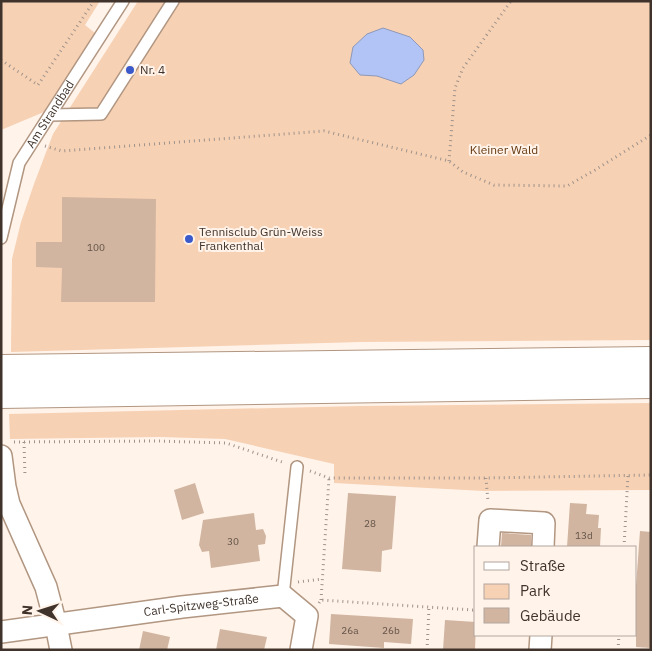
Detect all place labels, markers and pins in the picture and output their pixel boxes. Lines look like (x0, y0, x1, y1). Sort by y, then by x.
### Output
place label: Nr. 4 (140, 62, 165, 77)
marker: Nr. 4 (124, 64, 136, 76)
place label: Tennisclub Grün-Weiss Frankenthal (199, 224, 323, 253)
marker: Tennisclub Grün-Weiss Frankenthal (183, 233, 195, 245)

